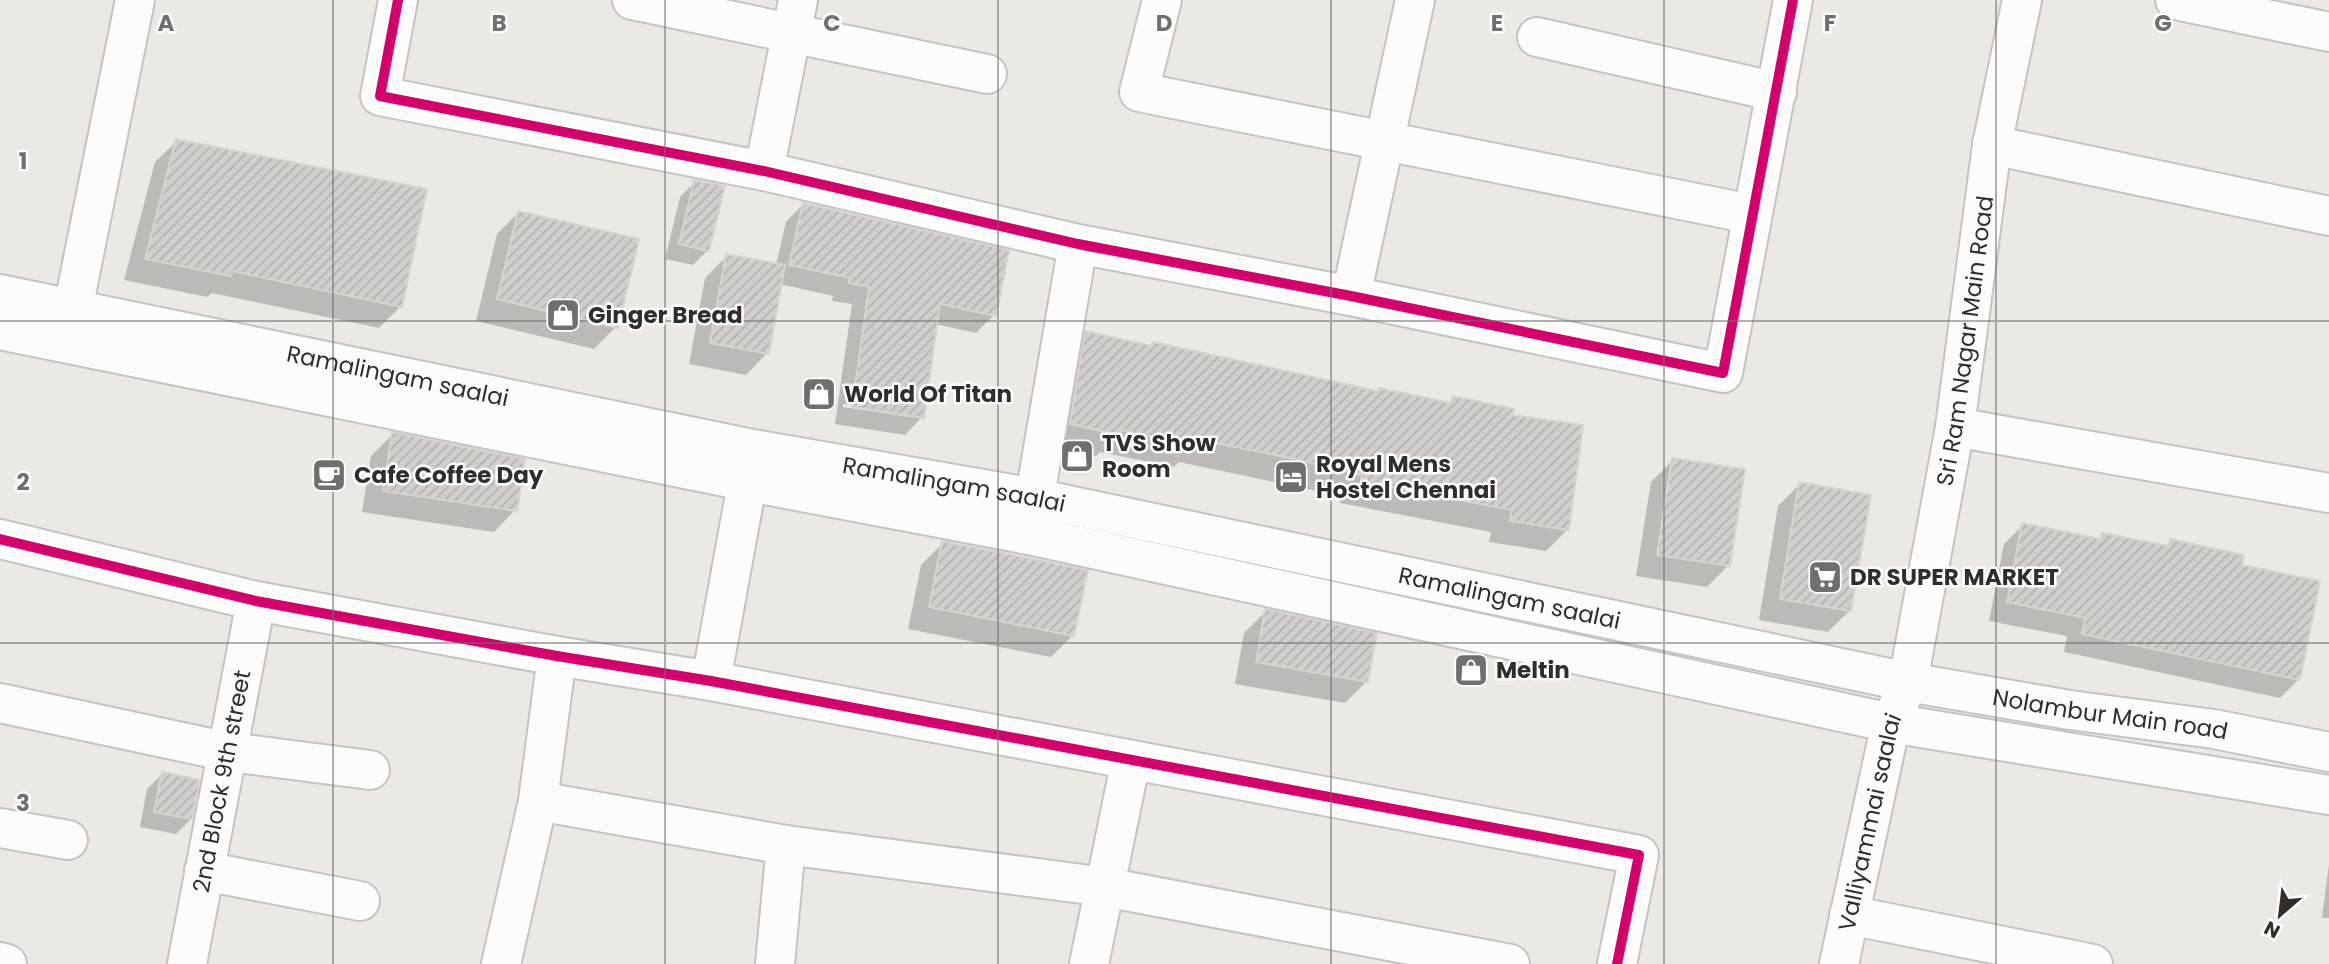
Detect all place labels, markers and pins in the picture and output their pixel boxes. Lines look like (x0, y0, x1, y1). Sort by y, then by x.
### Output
shop icon: Ginger Bread (544, 296, 582, 334)
place label: Ginger Bread (588, 299, 743, 331)
shop icon: World Of Titan (800, 375, 838, 413)
place label: World Of Titan (844, 378, 1012, 410)
place label: TVS Show Room (1102, 427, 1216, 485)
shop icon: TVS Show Room (1058, 437, 1096, 475)
place label: Royal Mens Hostel Chennai (1316, 448, 1496, 506)
cafe icon: Cafe Coffee Day (310, 456, 348, 494)
hotel icon: Royal Mens Hostel Chennai (1272, 458, 1310, 496)
place label: Cafe Coffee Day (354, 459, 544, 491)
supermarket icon: DR SUPER MARKET (1806, 558, 1844, 596)
place label: DR SUPER MARKET (1850, 561, 2059, 593)
shop icon: Meltin (1452, 651, 1490, 689)
place label: Meltin (1496, 654, 1570, 686)

